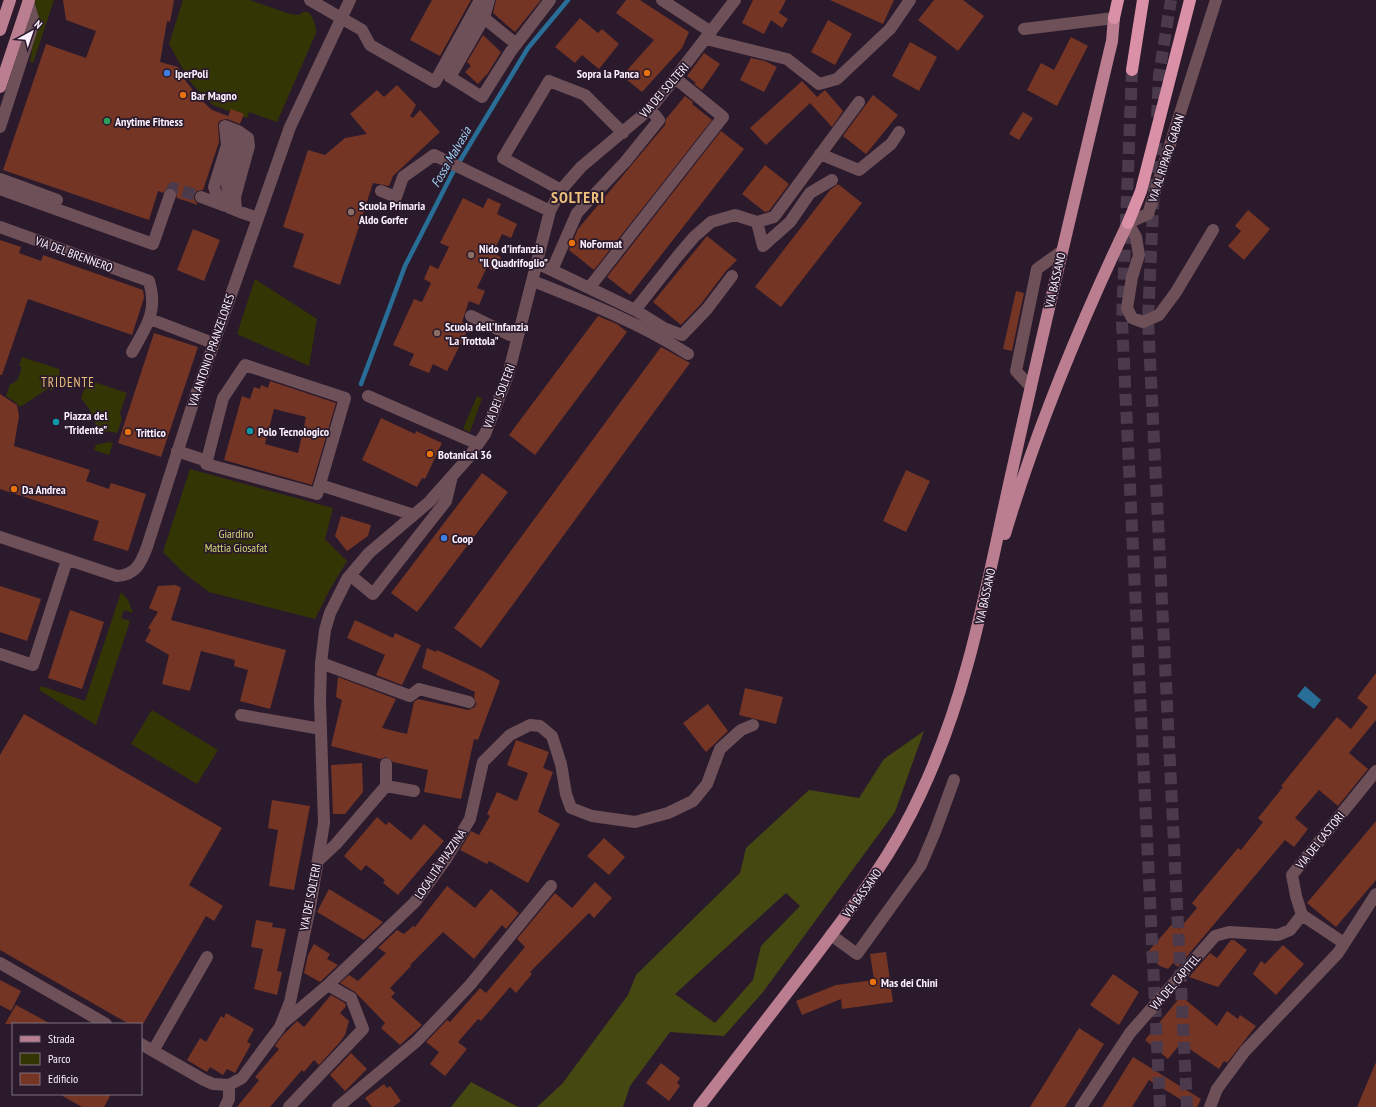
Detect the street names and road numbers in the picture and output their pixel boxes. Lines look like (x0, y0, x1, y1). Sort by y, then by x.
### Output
street label: VIA DEI SOLTERI (636, 60, 692, 121)
street label: VIA AL RIPARO GABAN (1144, 112, 1187, 205)
street label: VIA DEL BRENNERO (32, 233, 115, 275)
street label: VIA BASSANO (1041, 250, 1069, 310)
street label: VIA ANTONIO PRANZELORES (184, 292, 237, 409)
street label: VIA DEI SOLTERI (480, 362, 518, 431)
street label: VIA BASSANO (972, 566, 998, 626)
street label: VIA DEI CASTORI (1292, 808, 1348, 872)
street label: LOCALITÀ PIAZZINA (411, 826, 469, 902)
street label: VIA DEI SOLTERI (296, 862, 324, 933)
street label: VIA BASSANO (839, 865, 885, 921)
street label: VIA DEL CAPITEL (1146, 951, 1203, 1014)

